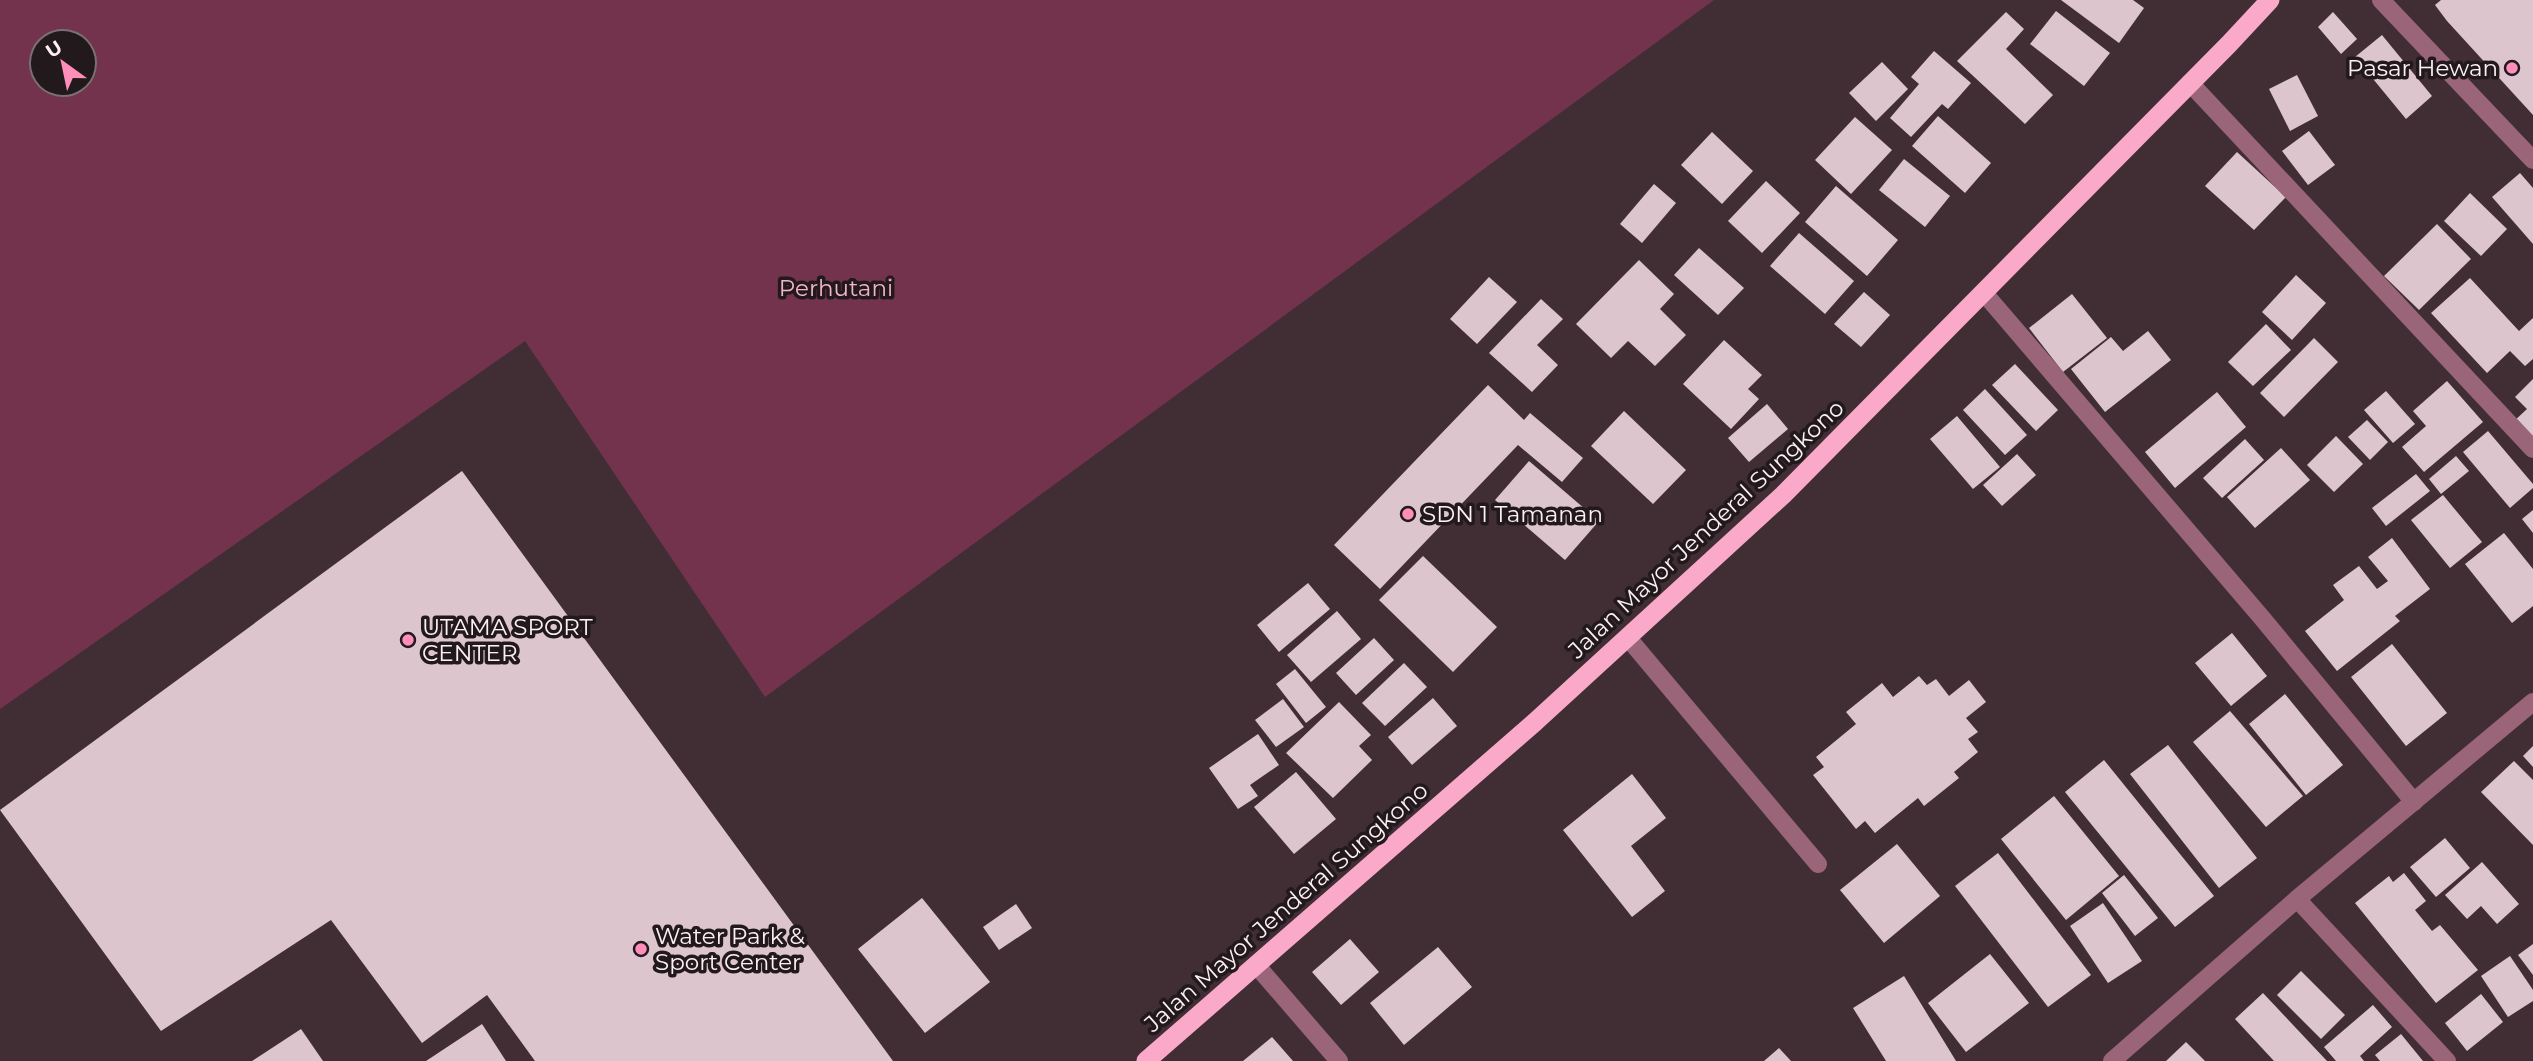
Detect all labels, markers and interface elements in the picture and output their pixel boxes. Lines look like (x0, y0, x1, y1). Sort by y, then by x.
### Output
north arrow (28, 28, 98, 98)
text: U (41, 35, 67, 63)
place label: Pasar Hewan (2347, 54, 2498, 82)
marker: Pasar Hewan (2504, 60, 2520, 76)
park label: Perhutani (779, 274, 893, 302)
street label: Jalan Mayor Jenderal Sungkono (1562, 394, 1850, 665)
place label: SDN 1 Tamanan (1422, 500, 1603, 528)
marker: SDN 1 Tamanan (1400, 506, 1416, 522)
place label: UTAMA SPORT CENTER (422, 613, 594, 667)
marker: UTAMA SPORT CENTER (400, 632, 416, 648)
street label: Jalan Mayor Jenderal Sungkono (1138, 776, 1433, 1038)
place label: Water Park & Sport Center (655, 922, 805, 976)
marker: Water Park & Sport Center (633, 941, 649, 957)

